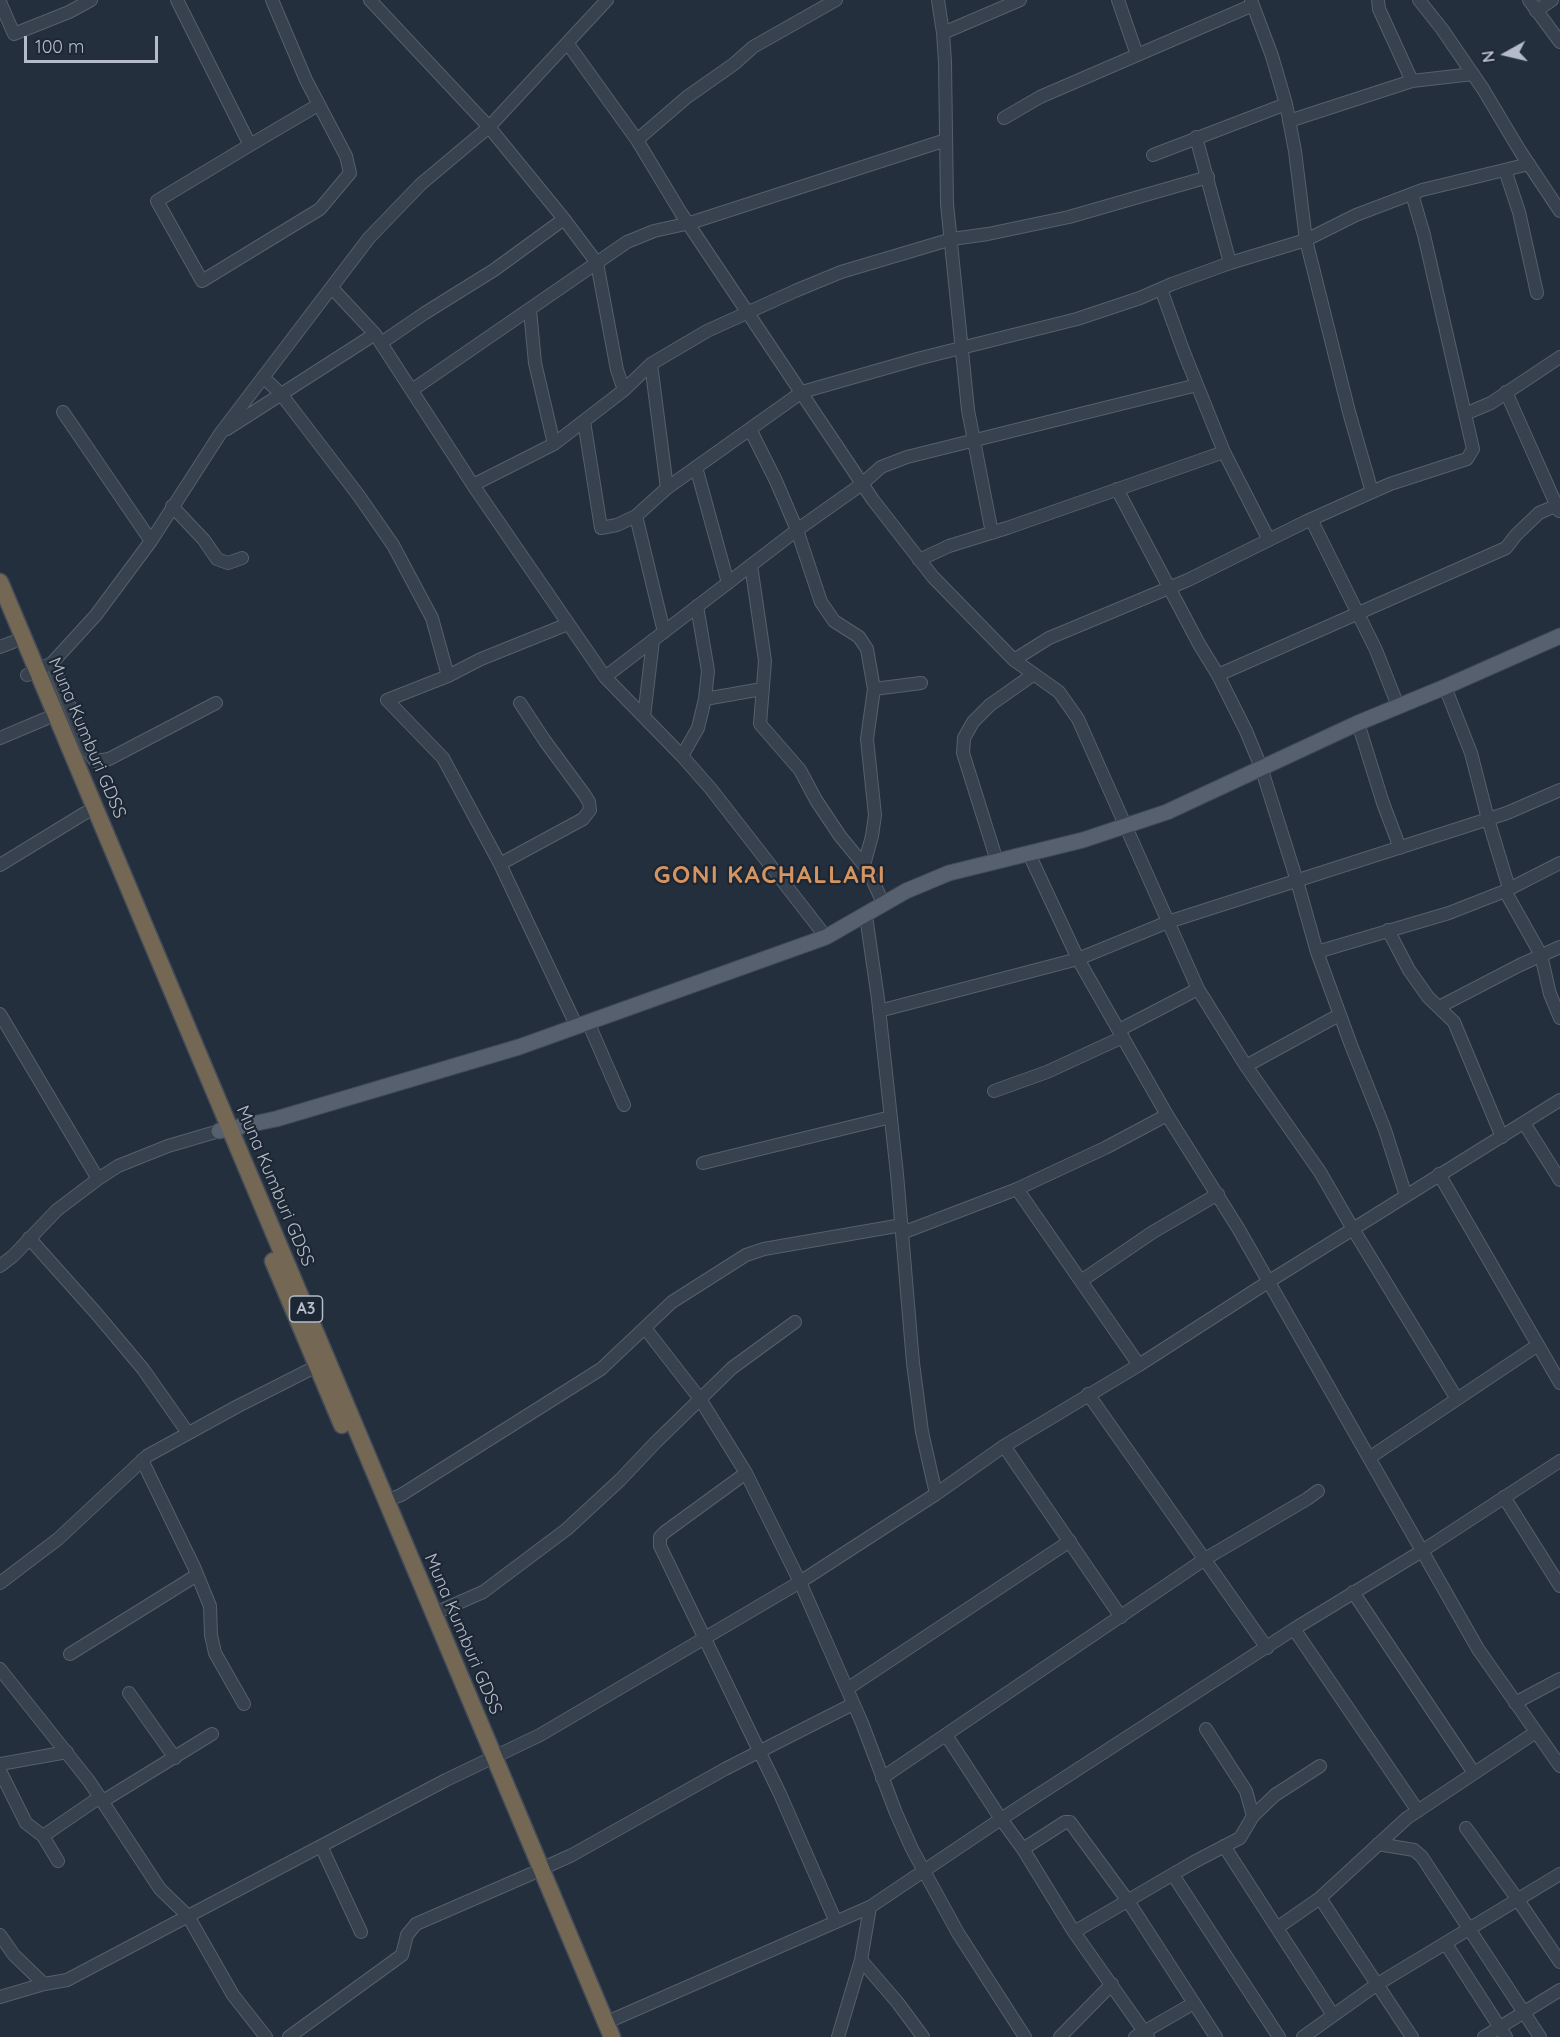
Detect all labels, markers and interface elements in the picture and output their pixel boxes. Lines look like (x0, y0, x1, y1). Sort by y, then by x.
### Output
scale bar (27, 24, 160, 62)
north arrow (1476, 24, 1536, 84)
text: 100 m (35, 35, 84, 58)
text: N (1477, 49, 1499, 64)
street label: Muna Kumburi GDSS (43, 654, 131, 822)
district label: GONI KACHALLARI (654, 862, 886, 890)
street label: Muna Kumburi GDSS (231, 1102, 319, 1270)
road number: A3 (290, 1296, 322, 1322)
street label: Muna Kumburi GDSS (419, 1550, 507, 1718)

